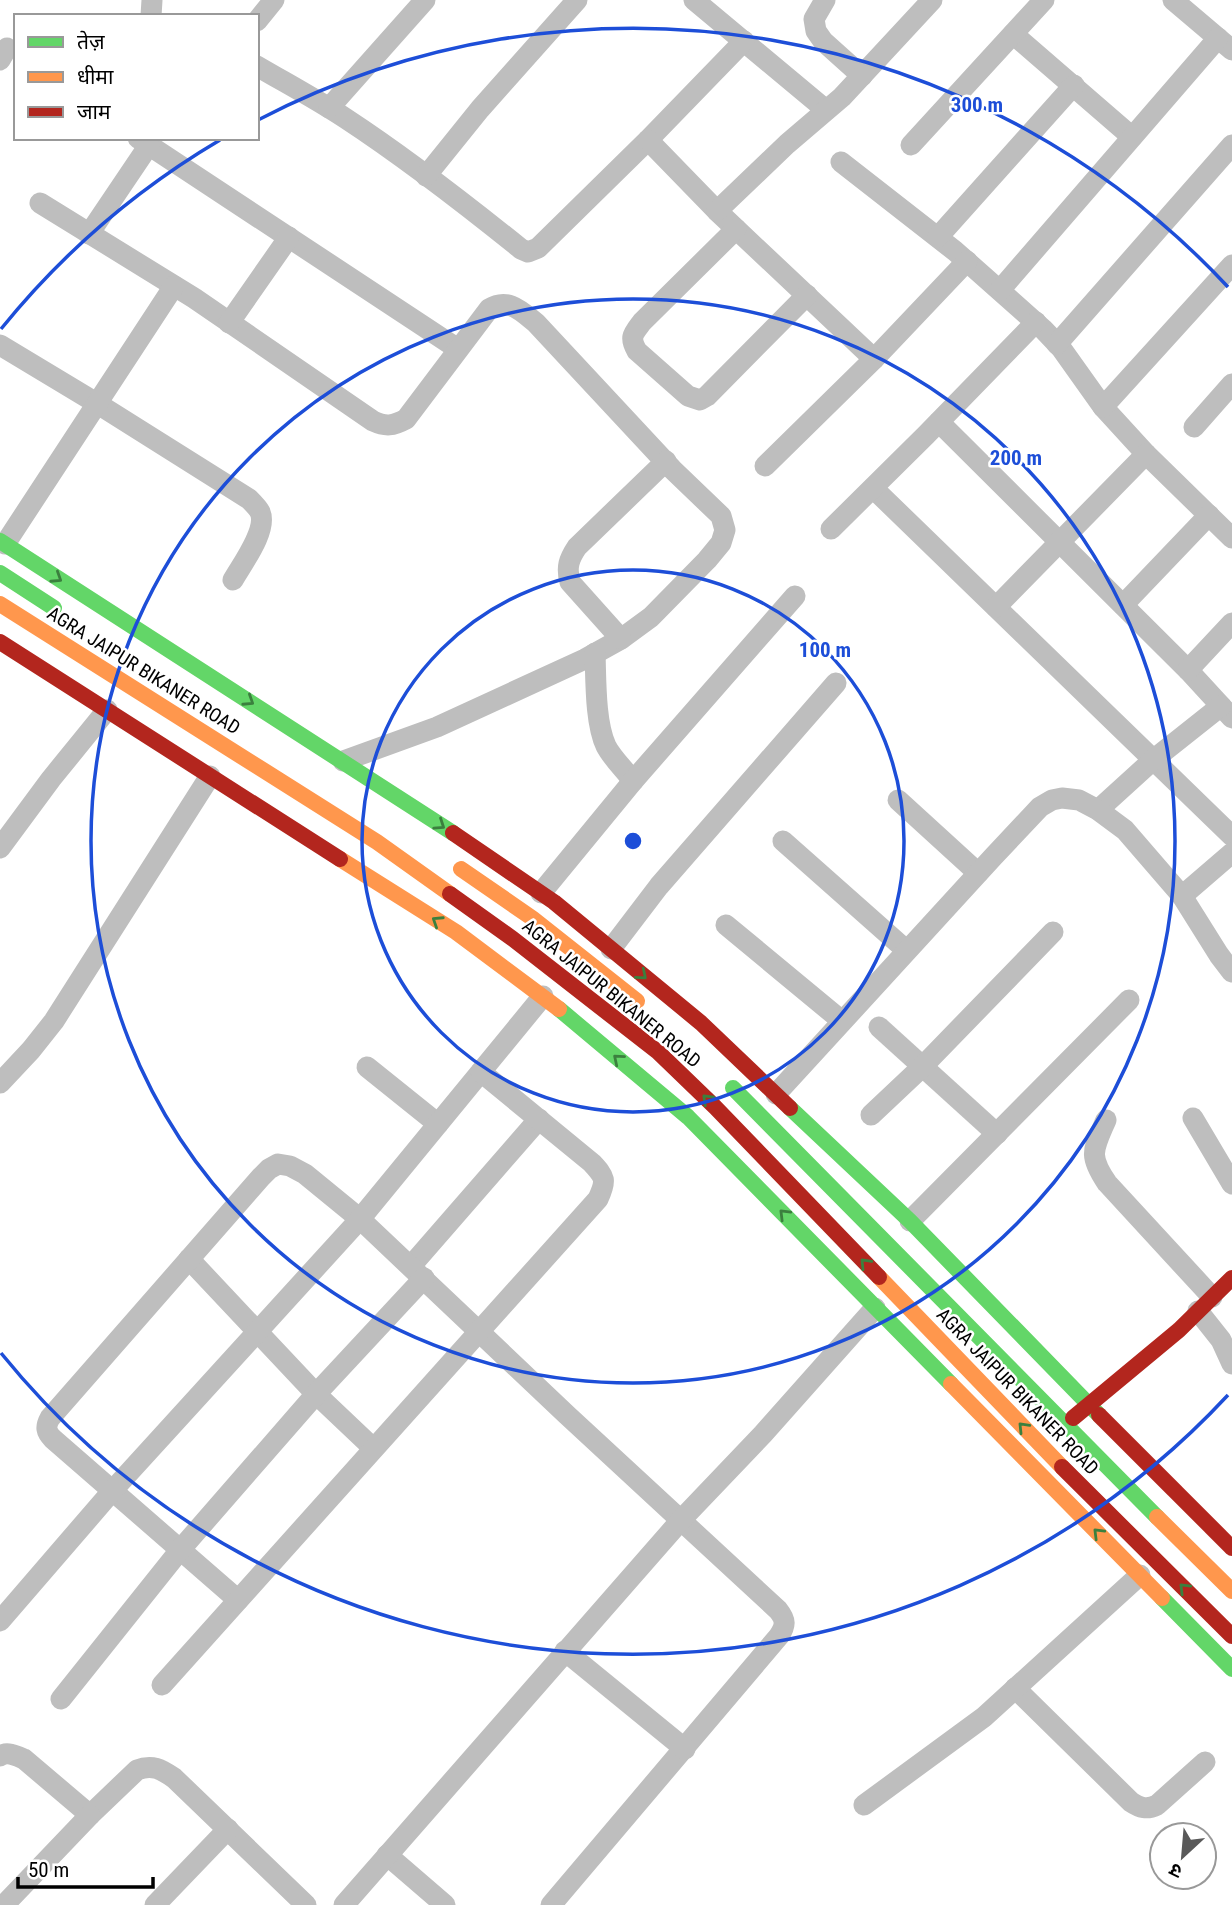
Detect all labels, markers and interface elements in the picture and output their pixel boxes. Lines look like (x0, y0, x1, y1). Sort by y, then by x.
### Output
legend (14, 14, 259, 140)
text: तेज़ (77, 30, 105, 54)
text: धीमा (77, 65, 114, 89)
text: 300 m (951, 93, 1003, 117)
text: जाम (77, 100, 111, 124)
text: 200 m (990, 446, 1042, 470)
one-way arrow (50, 570, 63, 583)
street label: AGRA JAIPUR BIKANER ROAD (43, 602, 244, 739)
text: 100 m (799, 638, 851, 662)
one-way arrow (241, 693, 254, 706)
one-way arrow (432, 816, 445, 829)
centre of rings (621, 829, 645, 853)
street label: AGRA JAIPUR BIKANER ROAD (518, 914, 706, 1073)
one-way arrow (432, 916, 445, 929)
one-way arrow (634, 966, 646, 979)
one-way arrow (613, 1055, 626, 1067)
one-way arrow (702, 1095, 715, 1108)
one-way arrow (779, 1210, 792, 1223)
one-way arrow (861, 1258, 874, 1271)
street label: AGRA JAIPUR BIKANER ROAD (932, 1303, 1103, 1480)
one-way arrow (1018, 1422, 1031, 1435)
one-way arrow (1094, 1529, 1107, 1542)
one-way arrow (1179, 1583, 1192, 1596)
north arrow (1148, 1821, 1218, 1891)
scale bar (18, 1846, 152, 1890)
text: 50 m (28, 1858, 69, 1882)
text: उ (1165, 1858, 1186, 1884)

